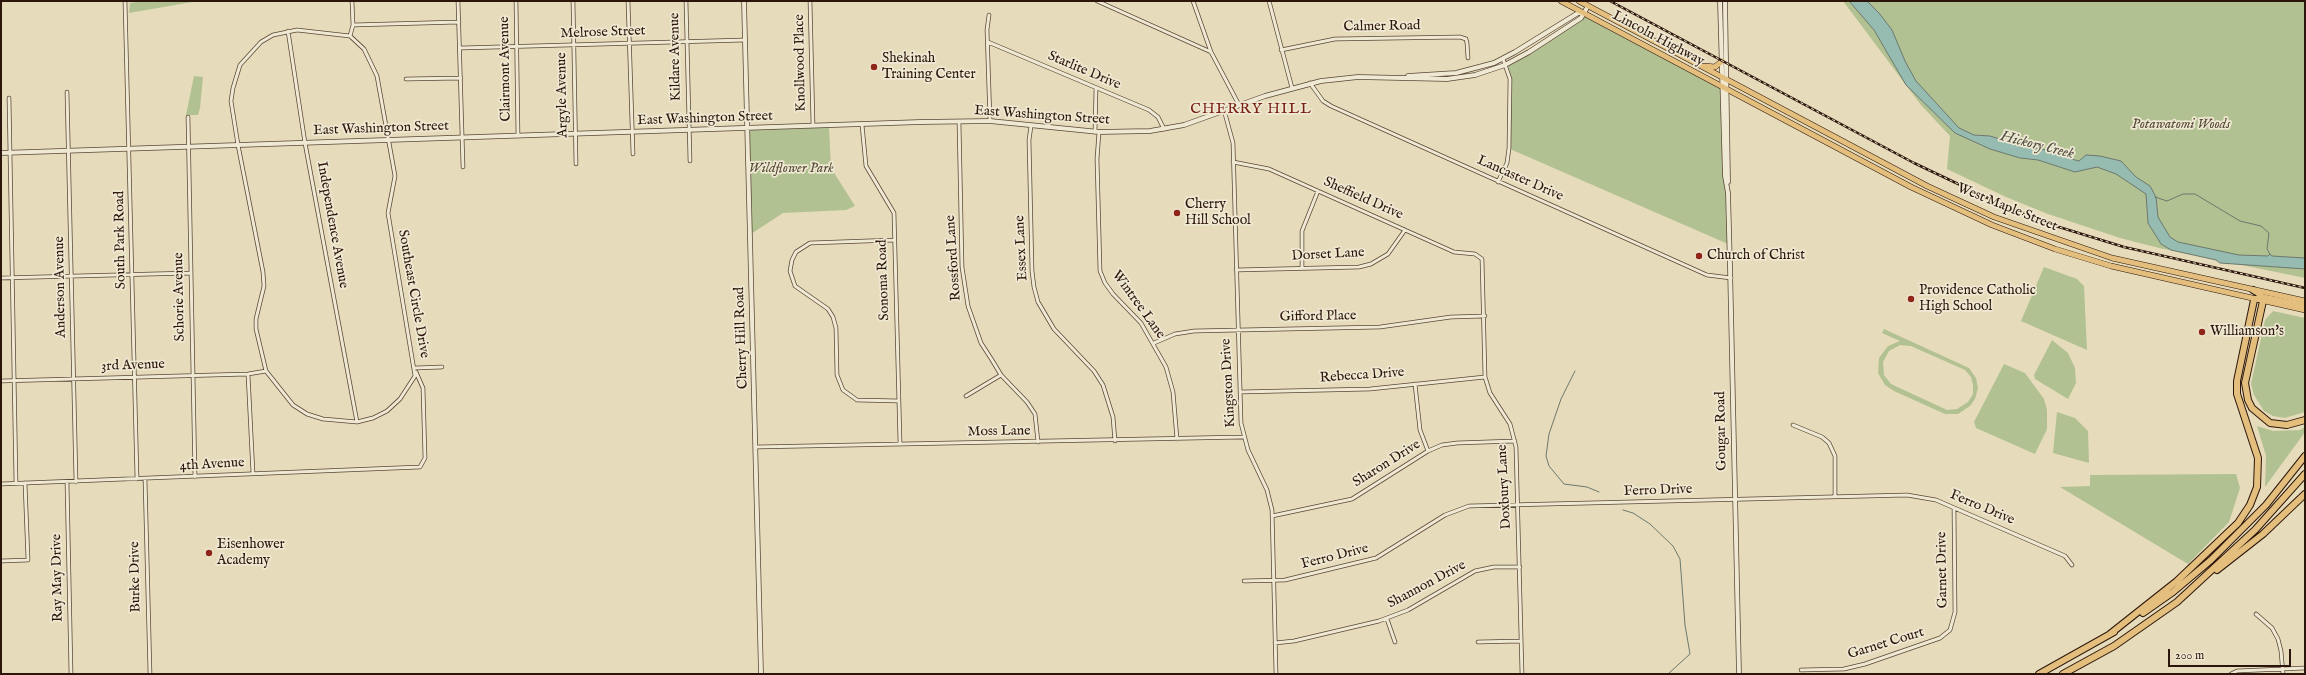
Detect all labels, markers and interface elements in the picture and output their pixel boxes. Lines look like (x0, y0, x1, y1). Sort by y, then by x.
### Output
street label: Lincoln Highway (1609, 8, 1707, 70)
street label: Kildare Avenue (667, 13, 685, 101)
street label: Knollwood Place (792, 14, 810, 112)
street label: Clairmont Avenue (497, 16, 515, 122)
street label: Calmer Road (1343, 18, 1421, 36)
street label: Melrose Street (560, 23, 646, 43)
street label: Starlite Drive (1045, 48, 1123, 94)
place label: Shekinah Training Center (882, 51, 976, 84)
street label: Argyle Avenue (554, 52, 572, 138)
marker: Shekinah Training Center (869, 62, 879, 72)
district label: CHERRY HILL (1190, 101, 1312, 119)
street label: East Washington Street (974, 103, 1110, 129)
street label: East Washington Street (637, 108, 773, 130)
park label: Potawatomi Woods (2132, 117, 2230, 133)
street label: East Washington Street (313, 118, 449, 140)
water label: Hickory Creek (1998, 128, 2076, 164)
street label: Lancaster Drive (1474, 153, 1566, 205)
street label: Independence Avenue (313, 160, 351, 290)
park label: Wildflower Park (748, 161, 834, 177)
street label: Sheffield Drive (1321, 174, 1405, 224)
street label: West Maple Street (1954, 180, 2060, 236)
street label: South Park Road (112, 191, 130, 289)
place label: Cherry Hill School (1185, 197, 1251, 230)
marker: Cherry Hill School (1172, 208, 1182, 218)
street label: Rossford Lane (943, 215, 965, 301)
street label: Essex Lane (1012, 215, 1032, 281)
street label: Southeast Circle Drive (393, 228, 433, 360)
street label: Anderson Avenue (52, 236, 70, 338)
street label: Sonoma Road (874, 239, 894, 321)
street label: Dorset Lane (1291, 245, 1365, 265)
place label: Church of Christ (1707, 248, 1805, 264)
marker: Church of Christ (1694, 251, 1704, 261)
street label: Schorie Avenue (171, 252, 189, 342)
street label: Wintree Lane (1108, 268, 1168, 342)
place label: Providence Catholic High School (1919, 283, 2036, 316)
street label: Cherry Hill Road (732, 287, 752, 389)
marker: Providence Catholic High School (1906, 294, 1916, 304)
street label: Gifford Place (1279, 308, 1357, 326)
place label: Williamson's (2210, 324, 2284, 340)
marker: Williamson's (2197, 327, 2207, 337)
street label: Kingston Drive (1218, 338, 1240, 428)
street label: 3rd Avenue (101, 356, 165, 376)
street label: Rebecca Drive (1319, 365, 1405, 387)
street label: Gougar Road (1713, 391, 1731, 471)
street label: Moss Lane (967, 423, 1031, 441)
street label: Sharon Drive (1350, 437, 1424, 491)
street label: Doxbury Lane (1494, 444, 1516, 530)
street label: 4th Avenue (179, 455, 245, 475)
street label: Ferro Drive (1623, 481, 1693, 501)
street label: Ferro Drive (1947, 487, 2017, 529)
street label: Garnet Drive (1934, 532, 1952, 608)
street label: Ray May Drive (49, 534, 67, 622)
place label: Eisenhower Academy (217, 537, 285, 570)
street label: Burke Drive (127, 541, 145, 613)
street label: Ferro Drive (1300, 541, 1370, 573)
marker: Eisenhower Academy (204, 548, 214, 558)
street label: Shannon Drive (1385, 557, 1469, 613)
street label: Garnet Court (1846, 624, 1926, 664)
scale bar (2170, 641, 2293, 667)
text: 200 m (2175, 648, 2204, 663)

